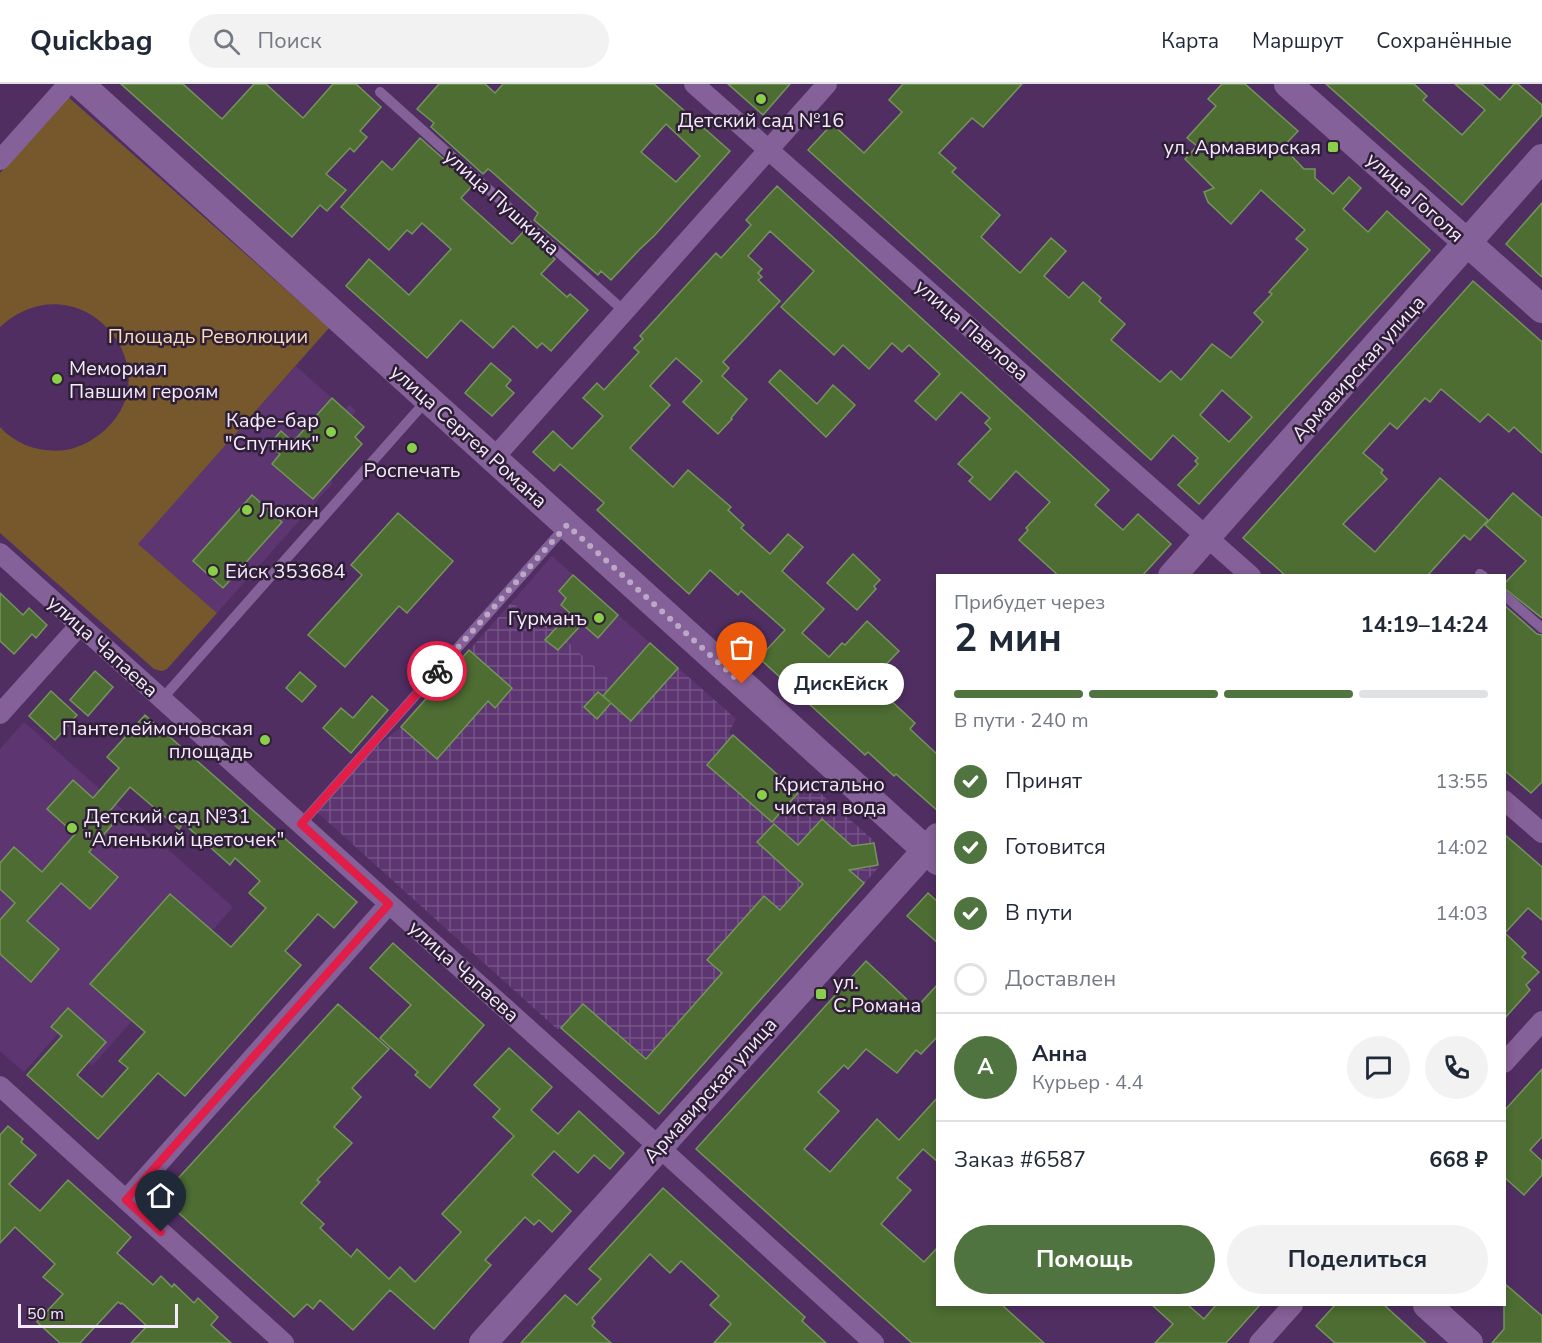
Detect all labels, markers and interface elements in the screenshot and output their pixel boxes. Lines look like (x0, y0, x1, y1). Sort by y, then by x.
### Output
search box (189, 14, 609, 68)
text: Quickbag (30, 22, 153, 60)
icon: search (210, 25, 243, 58)
text: Поиск (258, 26, 322, 56)
text: Карта (1161, 27, 1219, 55)
text: Маршрут (1252, 27, 1343, 55)
text: Сохранённые (1376, 27, 1512, 55)
marker: Детский сад №16 (754, 92, 768, 106)
place label: Детский сад №16 (678, 107, 844, 134)
place label: ул. Армавирская (1164, 134, 1321, 161)
marker: ул. Армавирская (1326, 140, 1340, 154)
street label: улица Пушкина (438, 143, 565, 262)
street label: улица Гоголя (1360, 146, 1469, 248)
street label: улица Павлова (909, 274, 1034, 387)
street label: Армавирская улица (1286, 290, 1431, 447)
park label: Площадь Революции (108, 323, 308, 350)
place label: Мемориал Павшим героям (69, 355, 219, 405)
street label: улица Сергея Романа (384, 359, 553, 514)
marker: Мемориал Павшим героям (50, 372, 64, 386)
place label: Кафе-бар "Спутник" (225, 407, 319, 457)
marker: Кафе-бар "Спутник" (324, 425, 338, 439)
marker: Роспечать (405, 441, 419, 455)
place label: Роспечать (363, 457, 461, 484)
place label: Локон (259, 497, 319, 524)
marker: Локон (240, 503, 254, 517)
place label: Ейск 353684 (225, 558, 345, 585)
marker: Ейск 353684 (206, 564, 220, 578)
street label: улица Чапаева (42, 589, 164, 703)
text: Прибудет через (954, 589, 1105, 616)
place label: Гурманъ (508, 605, 587, 632)
text: 14:19–14:24 (1360, 610, 1488, 640)
marker: Гурманъ (592, 611, 606, 625)
text: 2 мин (954, 612, 1062, 665)
pin (716, 622, 767, 684)
icon: bag (725, 631, 758, 664)
courier (407, 641, 467, 701)
icon: bike (421, 655, 454, 688)
callout: ДискЕйск (778, 663, 904, 705)
text: ДискЕйск (794, 670, 888, 697)
text: В пути · 240 m (954, 707, 1089, 734)
place label: Пантелеймоновская площадь (62, 715, 253, 765)
marker: Пантелеймоновская площадь (258, 733, 272, 747)
icon: check (954, 765, 987, 798)
text: Принят (1005, 766, 1082, 796)
text: 13:55 (1435, 768, 1488, 795)
place label: Кристально чистая вода (774, 771, 887, 821)
marker: Кристально чистая вода (755, 788, 769, 802)
place label: Детский сад №31 "Аленький цветочек" (84, 803, 284, 853)
marker: Детский сад №31 "Аленький цветочек" (65, 821, 79, 835)
icon: check (954, 831, 987, 864)
text: Готовится (1005, 832, 1106, 862)
text: 14:02 (1435, 834, 1488, 861)
icon: check (954, 897, 987, 930)
text: В пути (1005, 898, 1073, 928)
text: 14:03 (1435, 900, 1488, 927)
street label: улица Чапаева (403, 914, 525, 1028)
text: Доставлен (1005, 964, 1116, 994)
place label: ул. С.Романа (833, 969, 921, 1019)
marker: ул. С.Романа (814, 987, 828, 1001)
street label: Армавирская улица (638, 1012, 783, 1169)
button: chat (1347, 1036, 1410, 1099)
button: phone (1425, 1036, 1488, 1099)
text: Анна (1032, 1039, 1087, 1069)
text: А (977, 1052, 994, 1082)
text: Курьер · 4.4 (1032, 1069, 1144, 1096)
text: Заказ #6587 (954, 1145, 1086, 1175)
text: 668 ₽ (1429, 1145, 1488, 1175)
pin (135, 1170, 186, 1232)
icon: home (144, 1179, 177, 1212)
button: Помощь (954, 1225, 1215, 1294)
button: Поделиться (1227, 1225, 1488, 1294)
scale bar (18, 1301, 178, 1328)
text: 50 m (27, 1303, 64, 1325)

